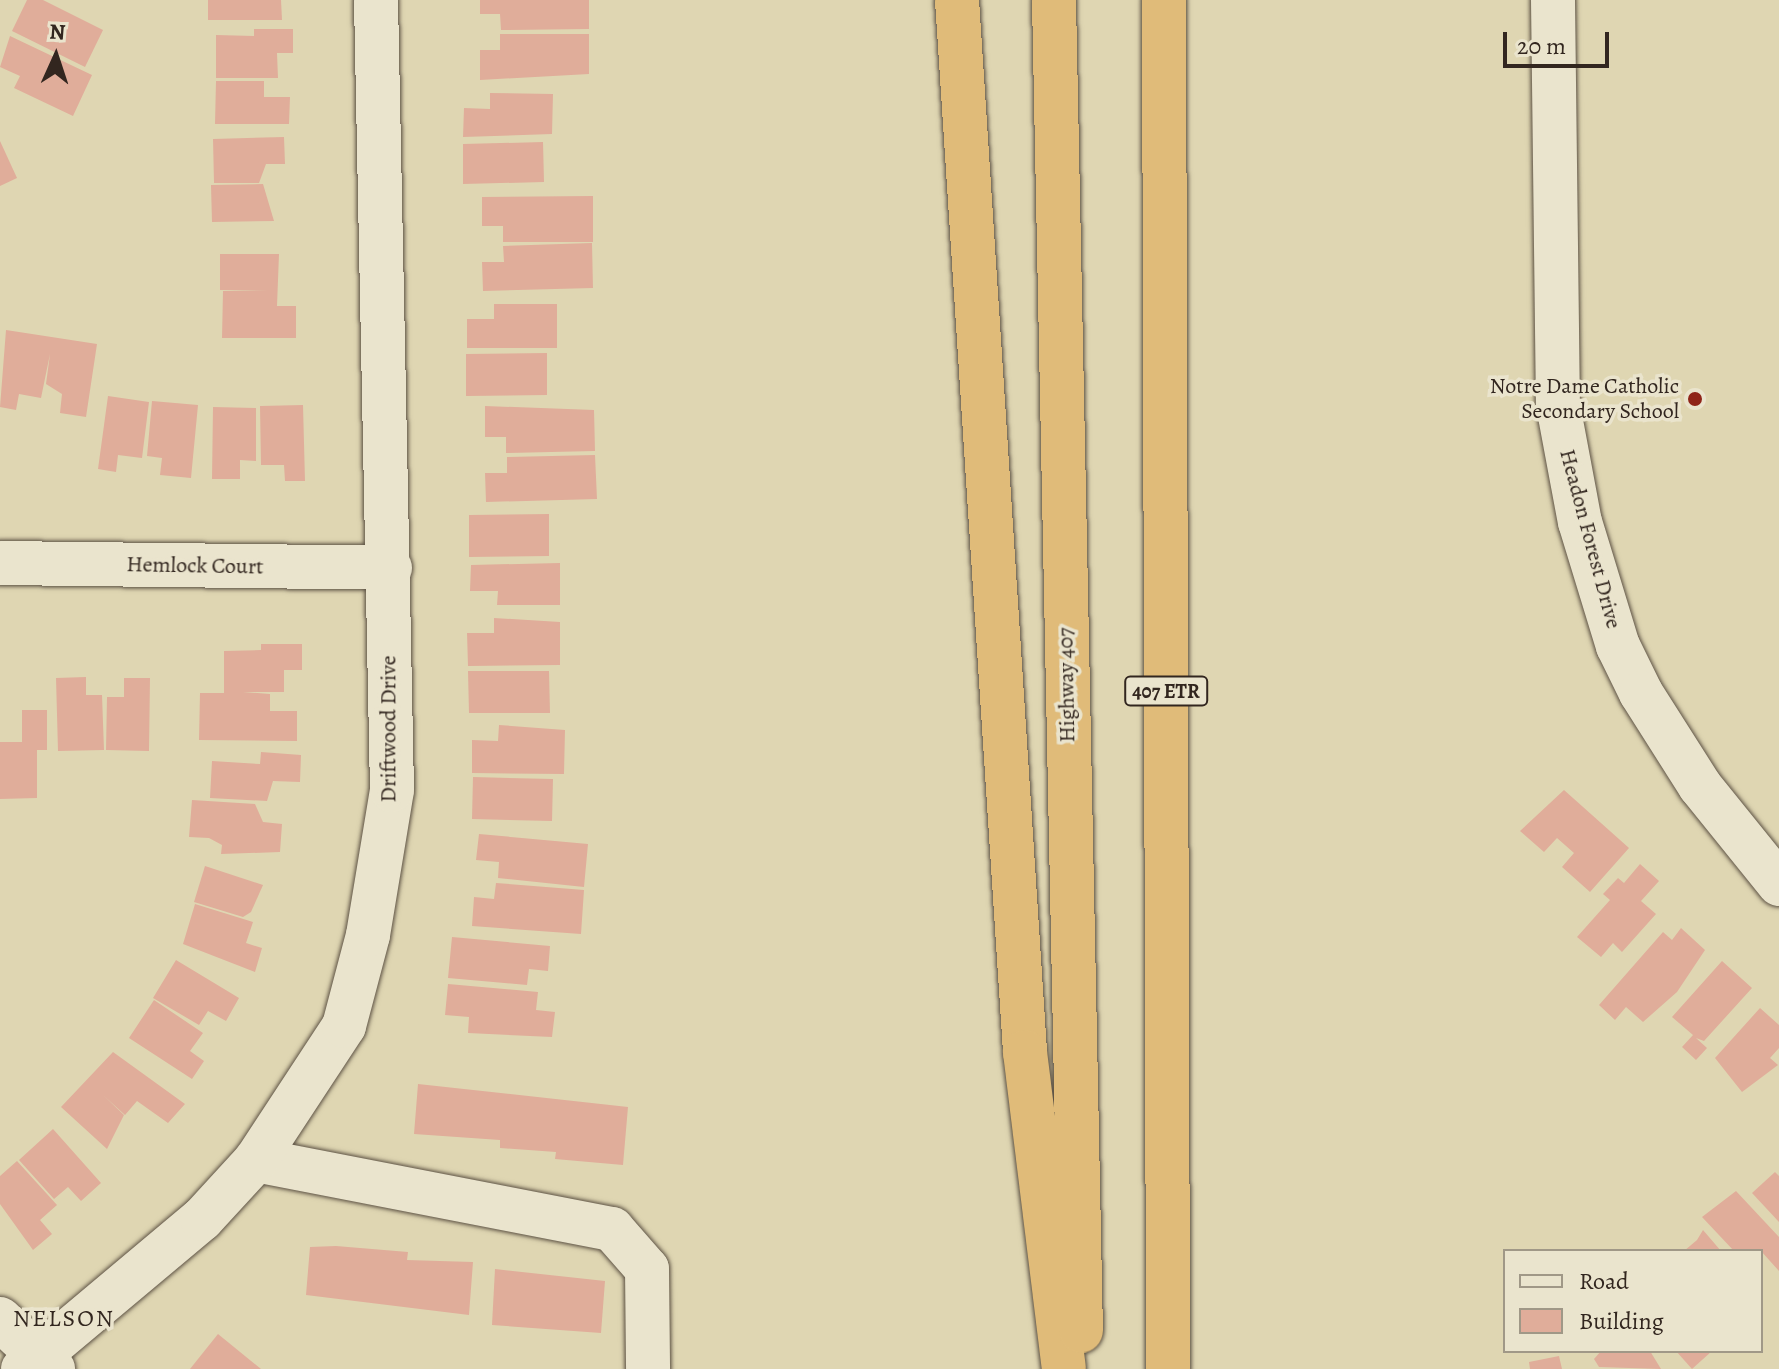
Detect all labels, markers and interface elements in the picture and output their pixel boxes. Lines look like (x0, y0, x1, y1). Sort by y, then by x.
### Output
north arrow (16, 16, 96, 96)
scale bar (1507, 16, 1613, 66)
text: N (48, 17, 66, 47)
text: 20 m (1517, 30, 1566, 62)
place label: Notre Dame Catholic Secondary School (1490, 373, 1679, 424)
marker: Notre Dame Catholic Secondary School (1686, 390, 1704, 408)
street label: Headon Forest Drive (1553, 446, 1627, 632)
street label: Hemlock Court (126, 552, 264, 580)
street label: Highway 407 (1053, 627, 1081, 743)
street label: Driftwood Drive (376, 655, 402, 803)
road number: 407 ETR (1124, 675, 1208, 707)
legend (1503, 1249, 1763, 1353)
text: Road (1579, 1265, 1629, 1297)
district label: NELSON (13, 1305, 115, 1333)
text: Building (1579, 1305, 1664, 1337)

